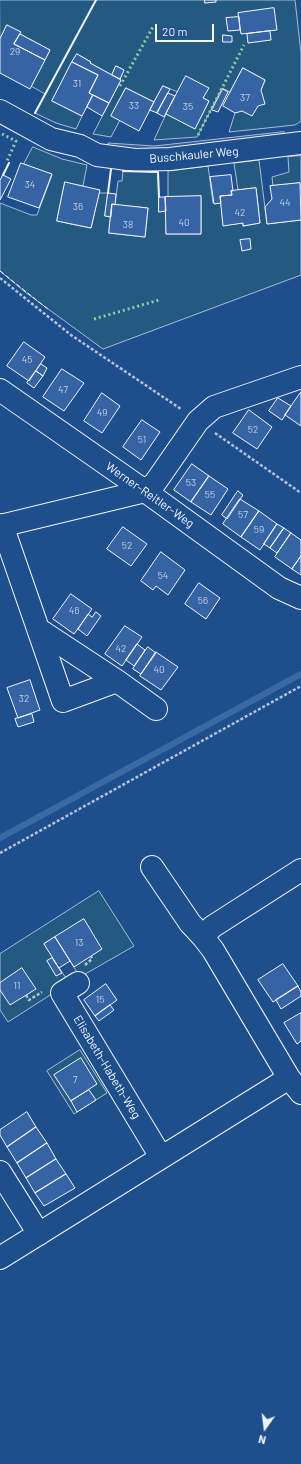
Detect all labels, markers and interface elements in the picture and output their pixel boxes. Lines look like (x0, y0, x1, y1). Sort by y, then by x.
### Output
scale bar (157, 16, 216, 42)
text: 20 m (162, 24, 188, 38)
house number: 29 (10, 46, 20, 58)
house number: 31 (73, 78, 81, 90)
house number: 37 (240, 92, 250, 104)
house number: 33 (129, 100, 139, 112)
house number: 35 (183, 101, 193, 113)
street label: Buschkauler Weg (149, 144, 239, 166)
house number: 34 (25, 179, 35, 191)
house number: 44 (279, 197, 291, 209)
house number: 36 (73, 201, 83, 213)
house number: 42 (235, 207, 245, 219)
house number: 40 (178, 217, 190, 229)
house number: 38 (123, 219, 133, 231)
house number: 45 (22, 354, 32, 366)
house number: 47 (58, 384, 68, 396)
house number: 49 (97, 407, 107, 419)
house number: 52 (248, 424, 258, 436)
house number: 51 (138, 434, 146, 446)
street label: Werner-Reitler-Weg (103, 459, 197, 531)
house number: 53 (186, 477, 196, 489)
house number: 55 (205, 489, 215, 501)
house number: 57 (238, 509, 248, 521)
house number: 59 (254, 524, 264, 536)
house number: 52 (122, 540, 132, 552)
house number: 54 (158, 570, 168, 582)
house number: 56 (198, 595, 208, 607)
house number: 46 (69, 605, 79, 617)
house number: 42 (116, 643, 126, 655)
house number: 40 (153, 664, 165, 676)
house number: 32 (19, 693, 29, 705)
house number: 13 (75, 937, 83, 949)
house number: 11 (13, 980, 21, 992)
house number: 15 (96, 994, 104, 1006)
street label: Elisabeth-Habeth-Weg (70, 1013, 144, 1121)
house number: 7 (73, 1074, 77, 1086)
north arrow (245, 1408, 285, 1448)
text: N (257, 1433, 267, 1447)

